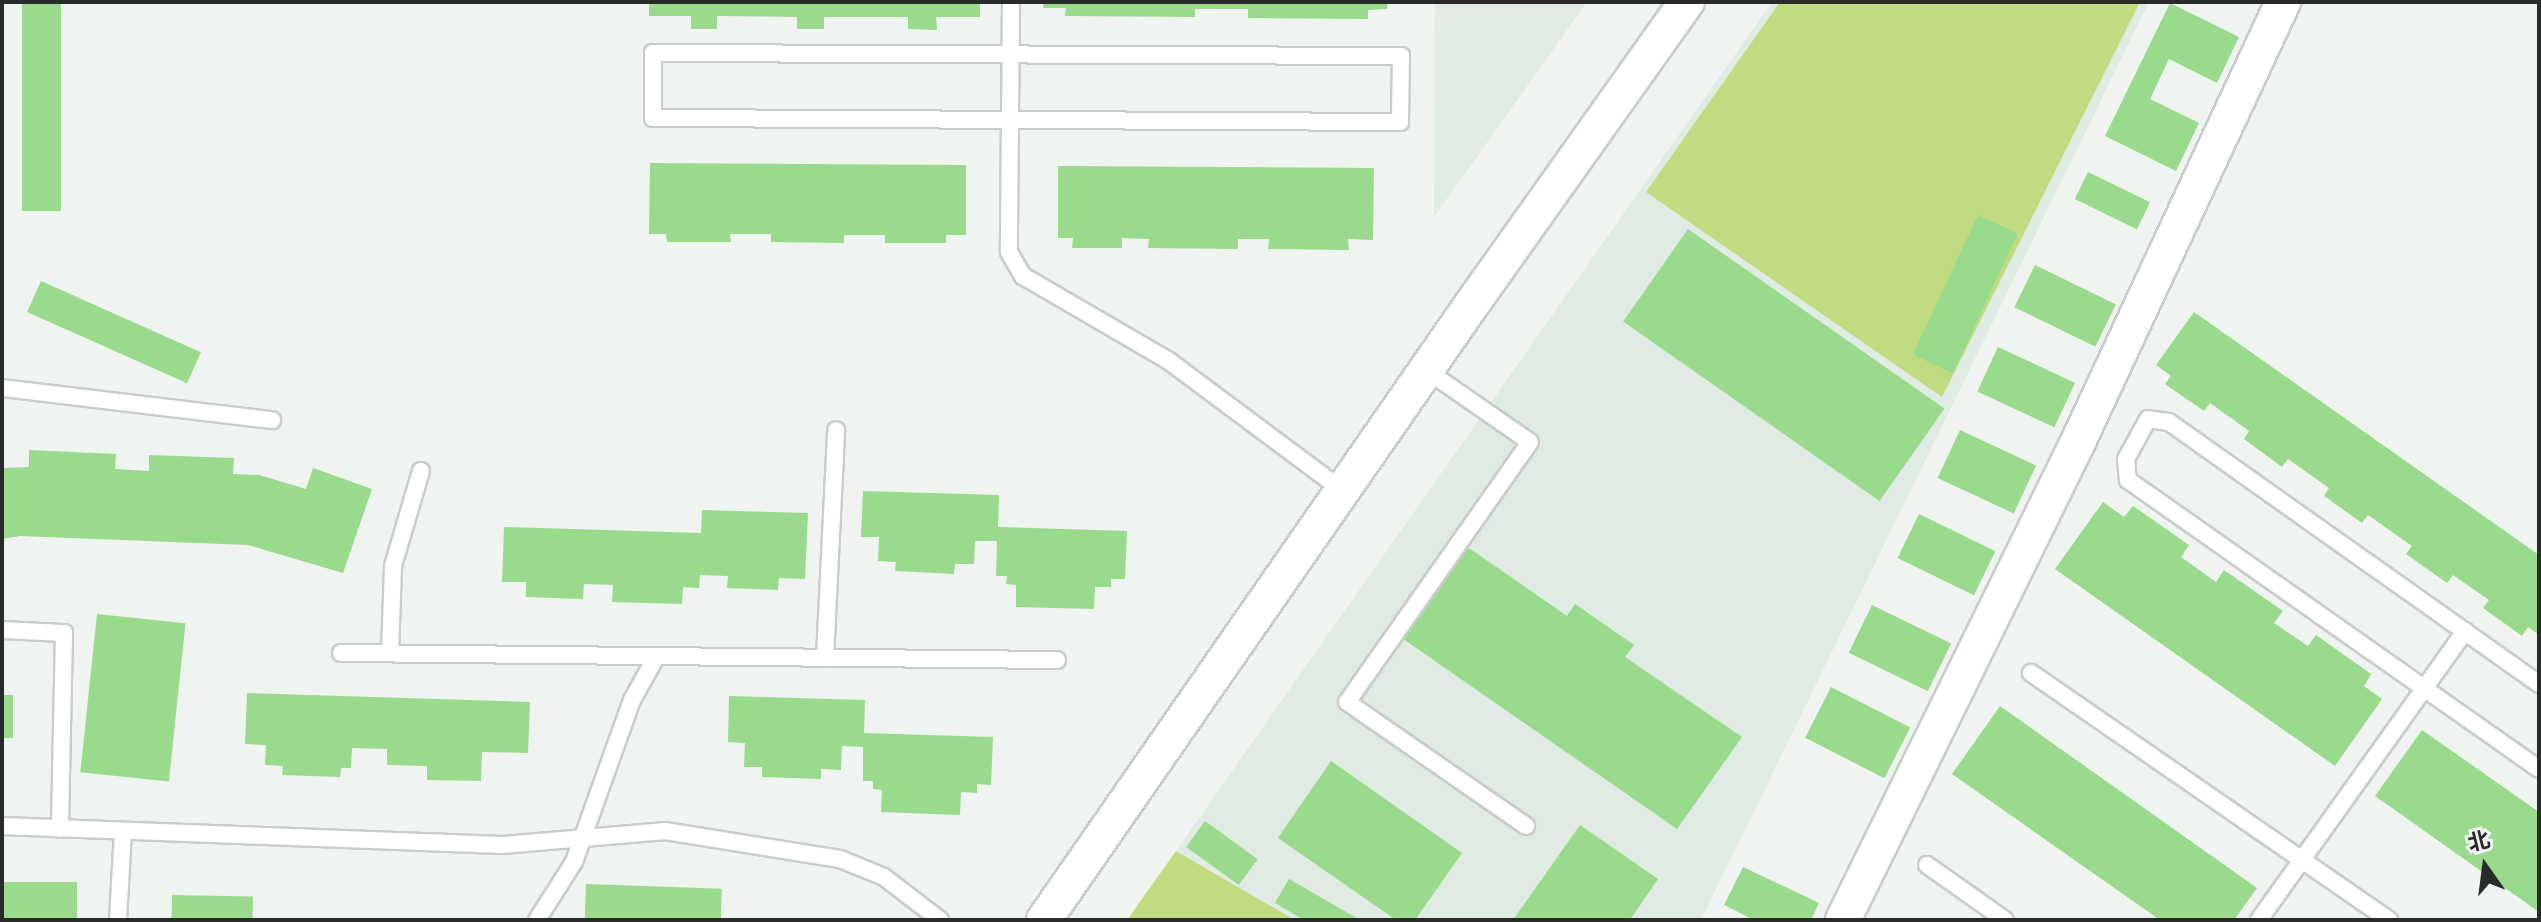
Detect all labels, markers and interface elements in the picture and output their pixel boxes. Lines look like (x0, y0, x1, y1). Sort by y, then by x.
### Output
north arrow (2445, 826, 2525, 906)
text: 北 (2465, 826, 2493, 858)

